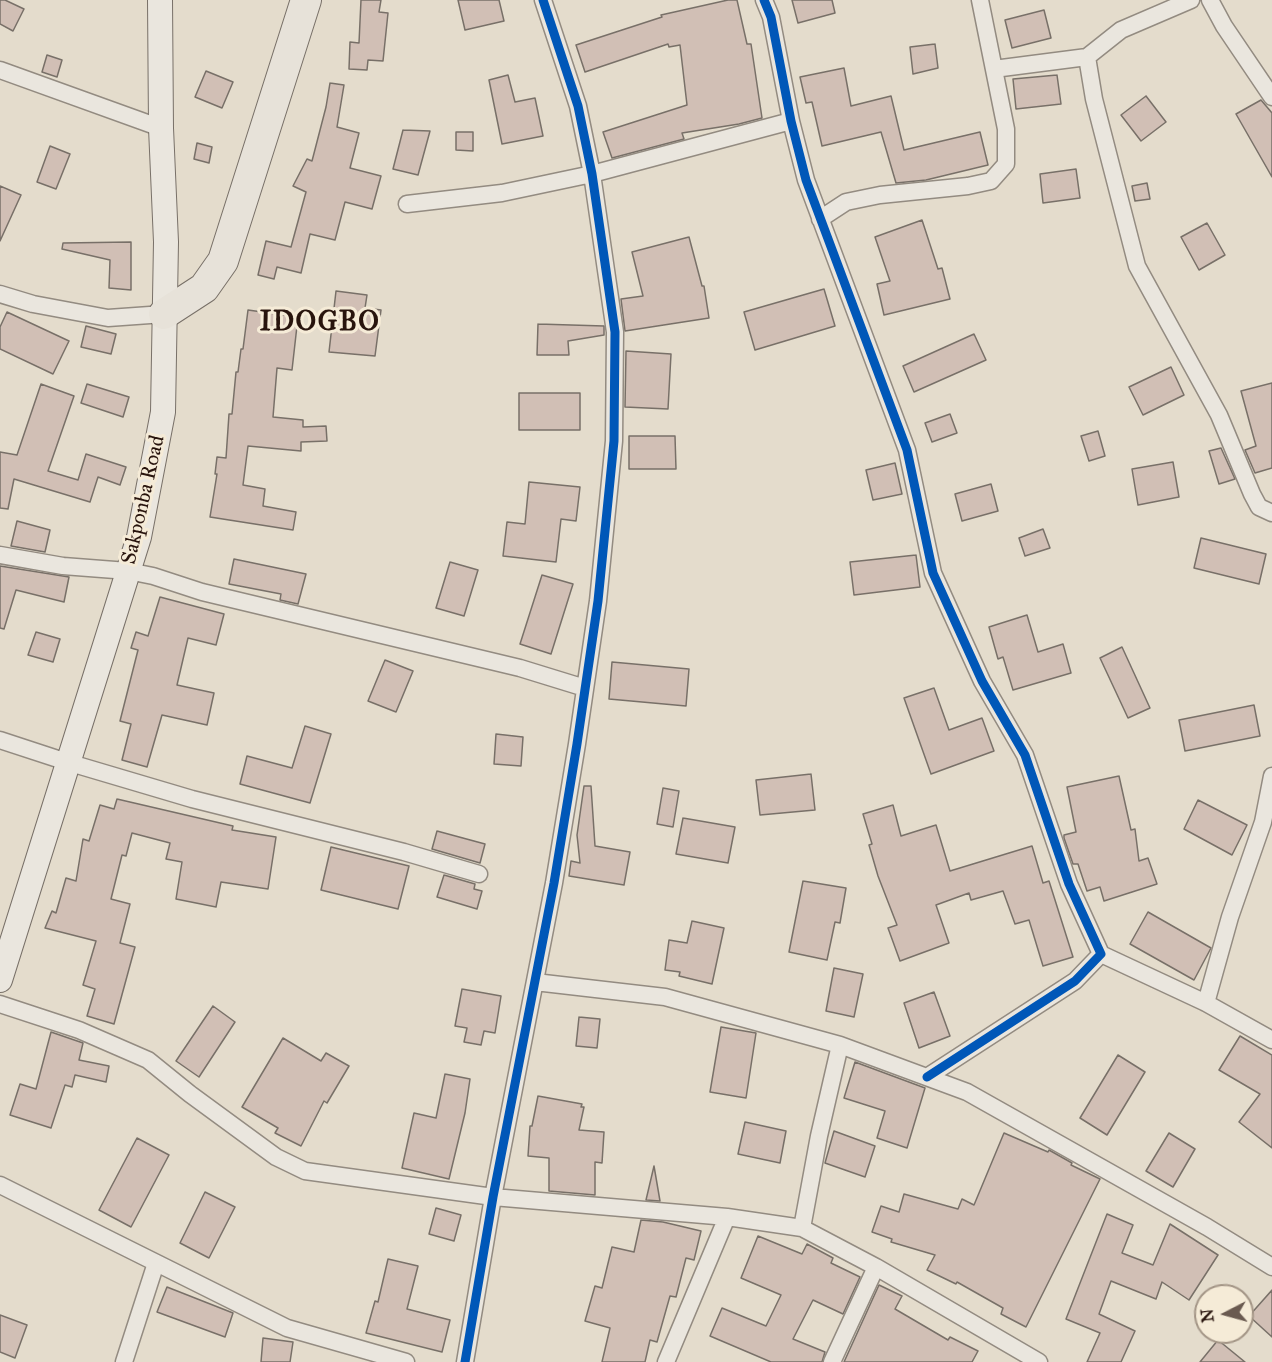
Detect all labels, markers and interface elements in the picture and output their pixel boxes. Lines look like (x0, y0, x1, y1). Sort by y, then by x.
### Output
district label: IDOGBO (260, 307, 380, 339)
street label: Sakponba Road (117, 433, 171, 567)
north arrow (1194, 1284, 1254, 1344)
text: N (1197, 1308, 1218, 1323)

